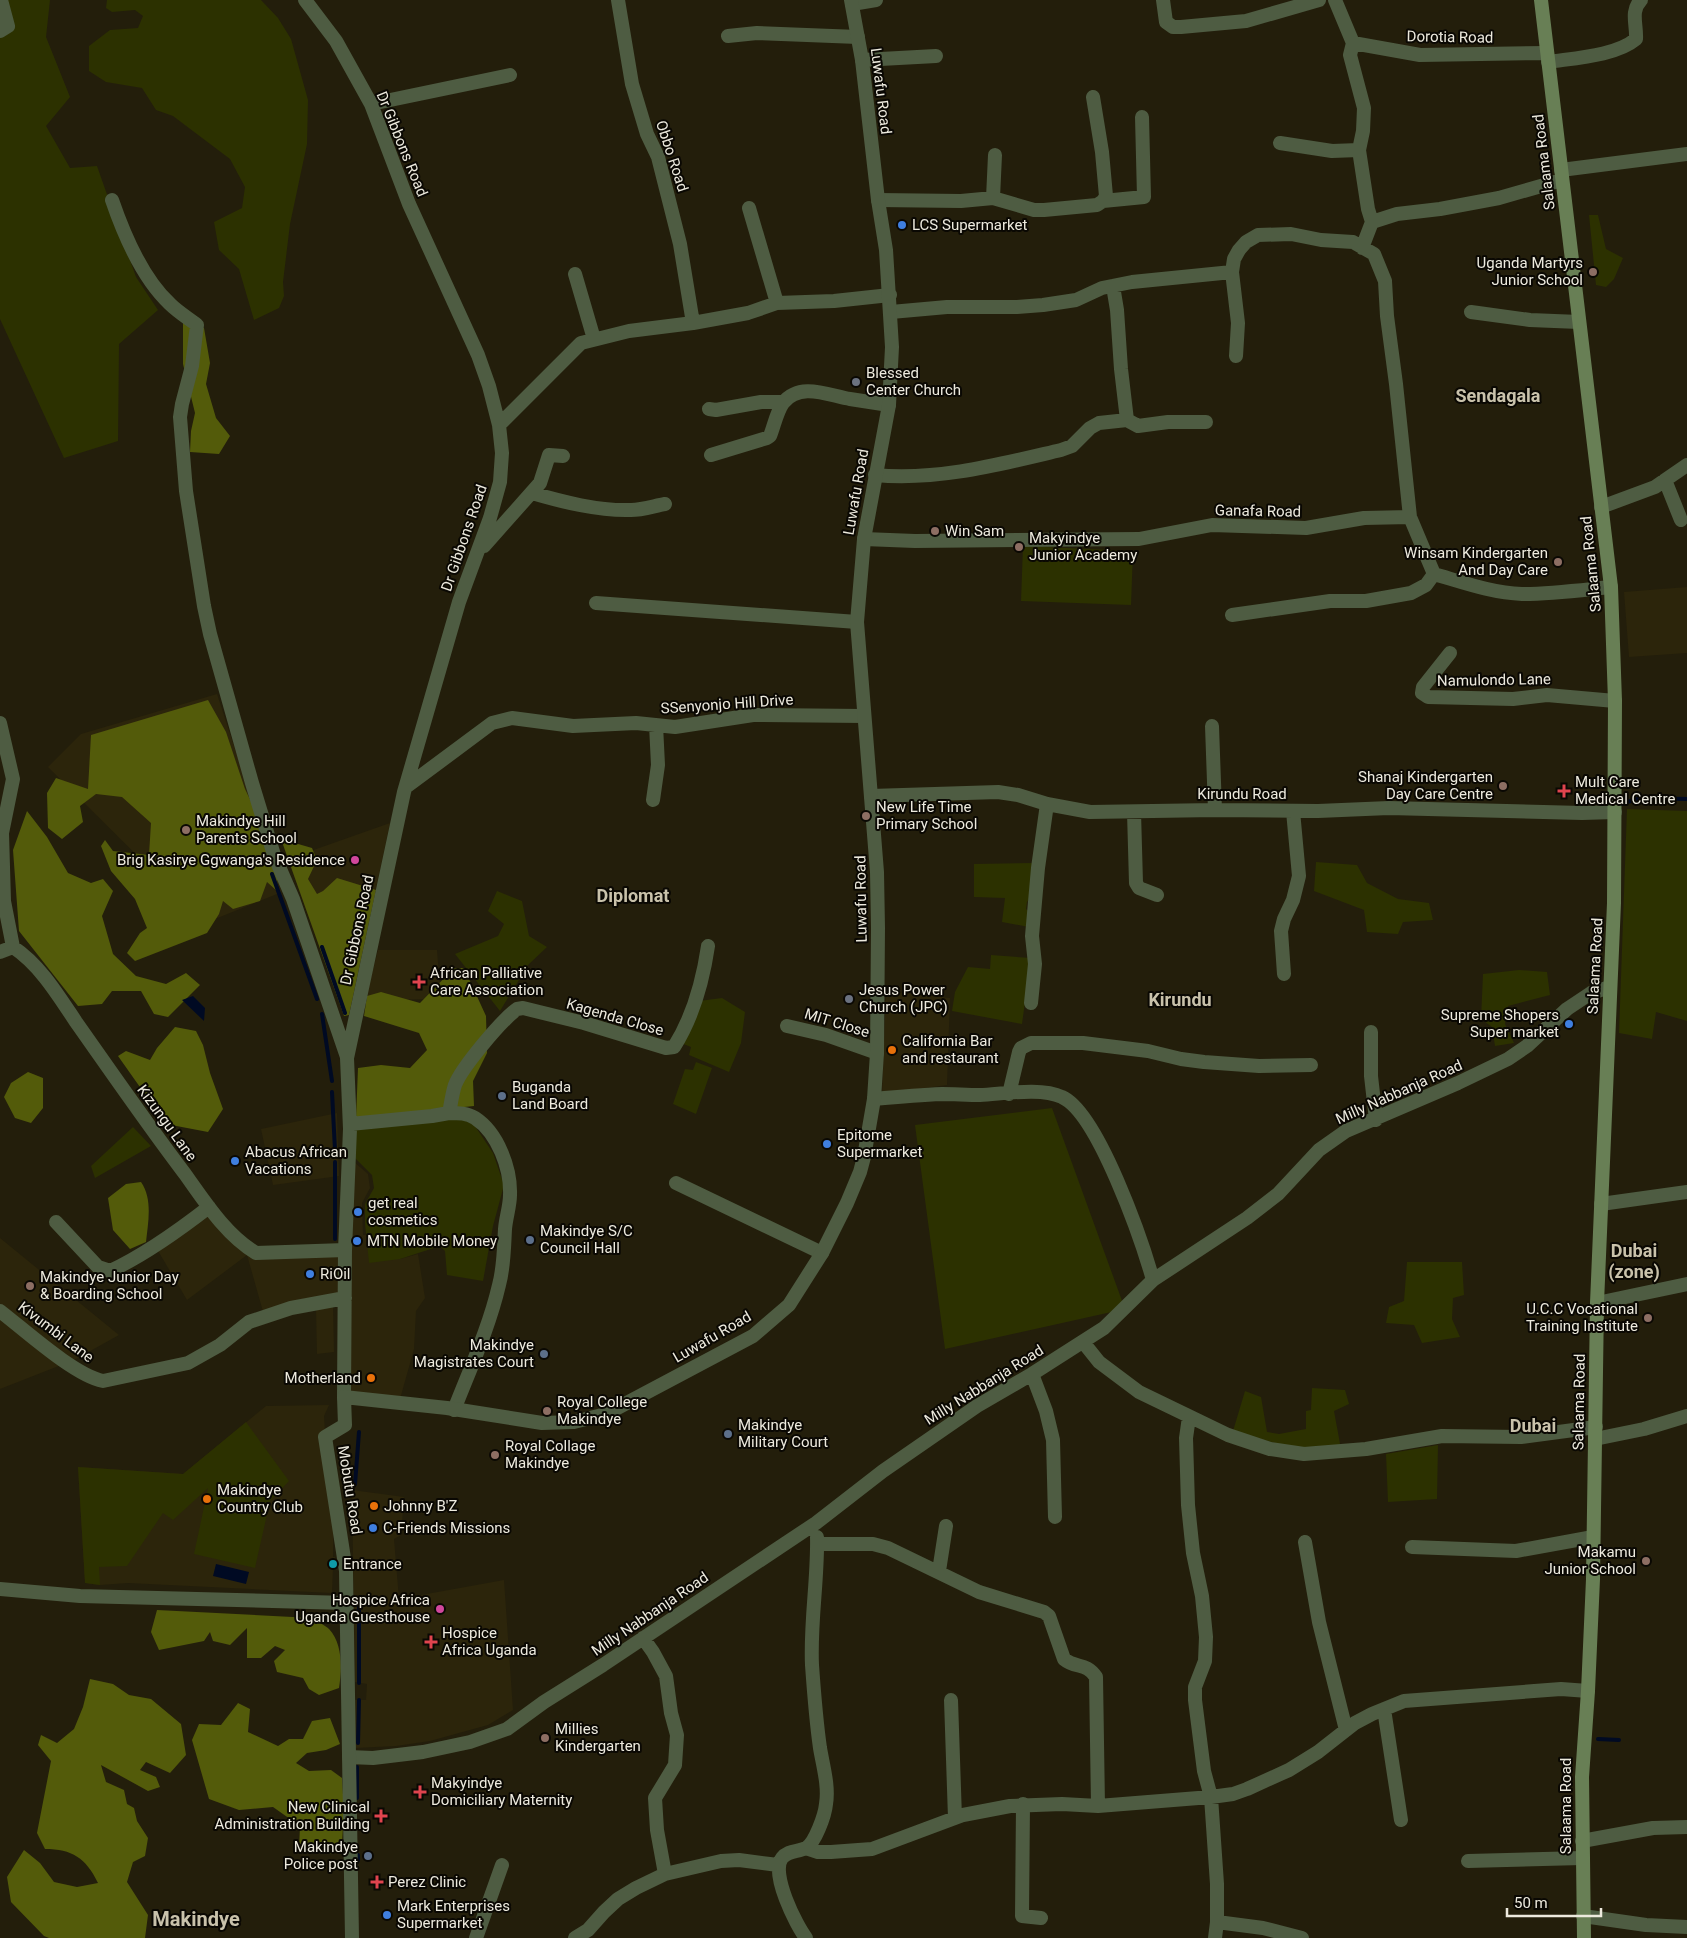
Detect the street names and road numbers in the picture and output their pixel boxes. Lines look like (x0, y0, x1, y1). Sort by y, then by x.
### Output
street label: Dorotia Road (1406, 27, 1494, 47)
street label: Luwafu Road (867, 47, 895, 135)
street label: Dr Gibbons Road (373, 89, 431, 199)
street label: Salaama Road (1529, 113, 1559, 211)
street label: Obbo Road (652, 118, 692, 194)
street label: Luwafu Road (840, 448, 872, 536)
street label: Dr Gibbons Road (437, 482, 491, 594)
street label: Ganafa Road (1215, 501, 1301, 521)
street label: Salaama Road (1577, 515, 1605, 613)
street label: Namulondo Lane (1437, 670, 1551, 690)
street label: SSenyonjo Hill Drive (660, 690, 794, 718)
street label: Kirundu Road (1197, 785, 1287, 803)
street label: Luwafu Road (851, 855, 871, 943)
street label: Dr Gibbons Road (337, 873, 377, 987)
street label: Salaama Road (1583, 917, 1607, 1015)
street label: Kagenda Close (564, 995, 666, 1039)
street label: MIT Close (802, 1005, 872, 1041)
street label: Milly Nabbanja Road (1333, 1056, 1465, 1128)
street label: Kizungu Lane (133, 1081, 201, 1165)
street label: Kivumbi Lane (15, 1298, 97, 1366)
street label: Luwafu Road (670, 1307, 754, 1367)
street label: Milly Nabbanja Road (921, 1341, 1047, 1429)
street label: Salaama Road (1569, 1354, 1589, 1450)
street label: Mobutu Road (334, 1444, 366, 1536)
street label: Milly Nabbanja Road (588, 1568, 712, 1660)
street label: Salaama Road (1557, 1758, 1575, 1854)

